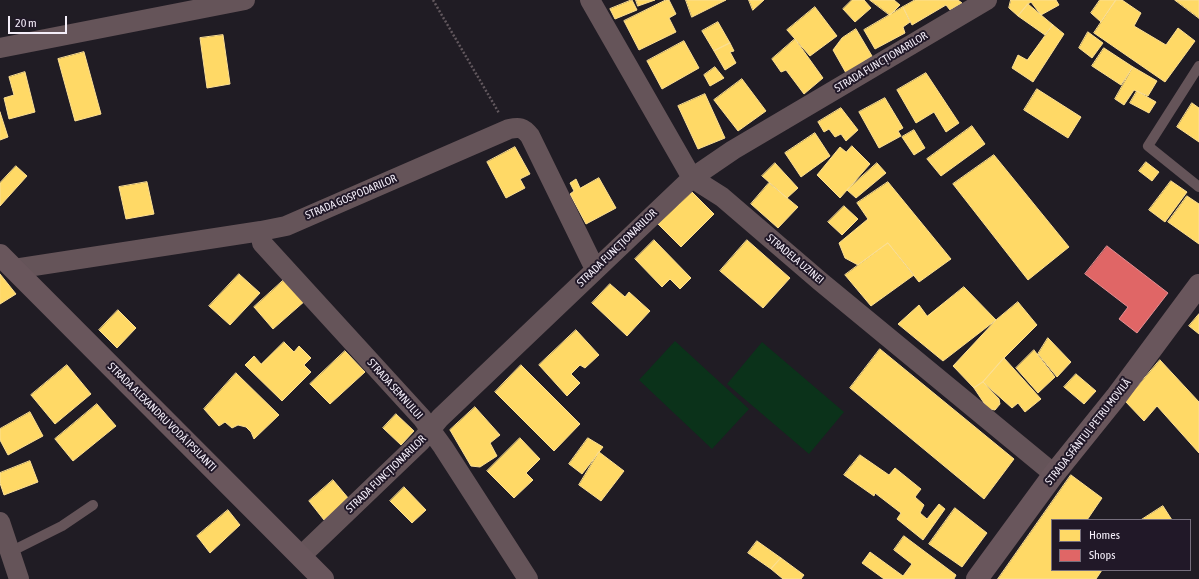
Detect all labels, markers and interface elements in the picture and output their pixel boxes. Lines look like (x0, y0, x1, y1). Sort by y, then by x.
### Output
scale bar (10, 8, 69, 34)
text: 20 m (15, 16, 37, 30)
street label: STRADA FUNCȚIONARILOR (832, 29, 930, 95)
street label: STRADA GOSPODARILOR (303, 172, 399, 222)
street label: STRADA FUNCȚIONARILOR (574, 206, 660, 290)
street label: STRADELA UZINEI (764, 231, 826, 287)
street label: STRADA SEMNULUI (364, 356, 426, 422)
street label: STRADA ALEXANDRU VODĂ IPSILANTI (105, 360, 219, 474)
street label: STRADA SFÂNTUL PETRU MOVILĂ (1042, 376, 1134, 488)
street label: STRADA FUNCȚIONARILOR (343, 432, 429, 516)
legend (1051, 519, 1191, 571)
text: Homes (1089, 528, 1120, 542)
text: Shops (1089, 548, 1115, 562)

